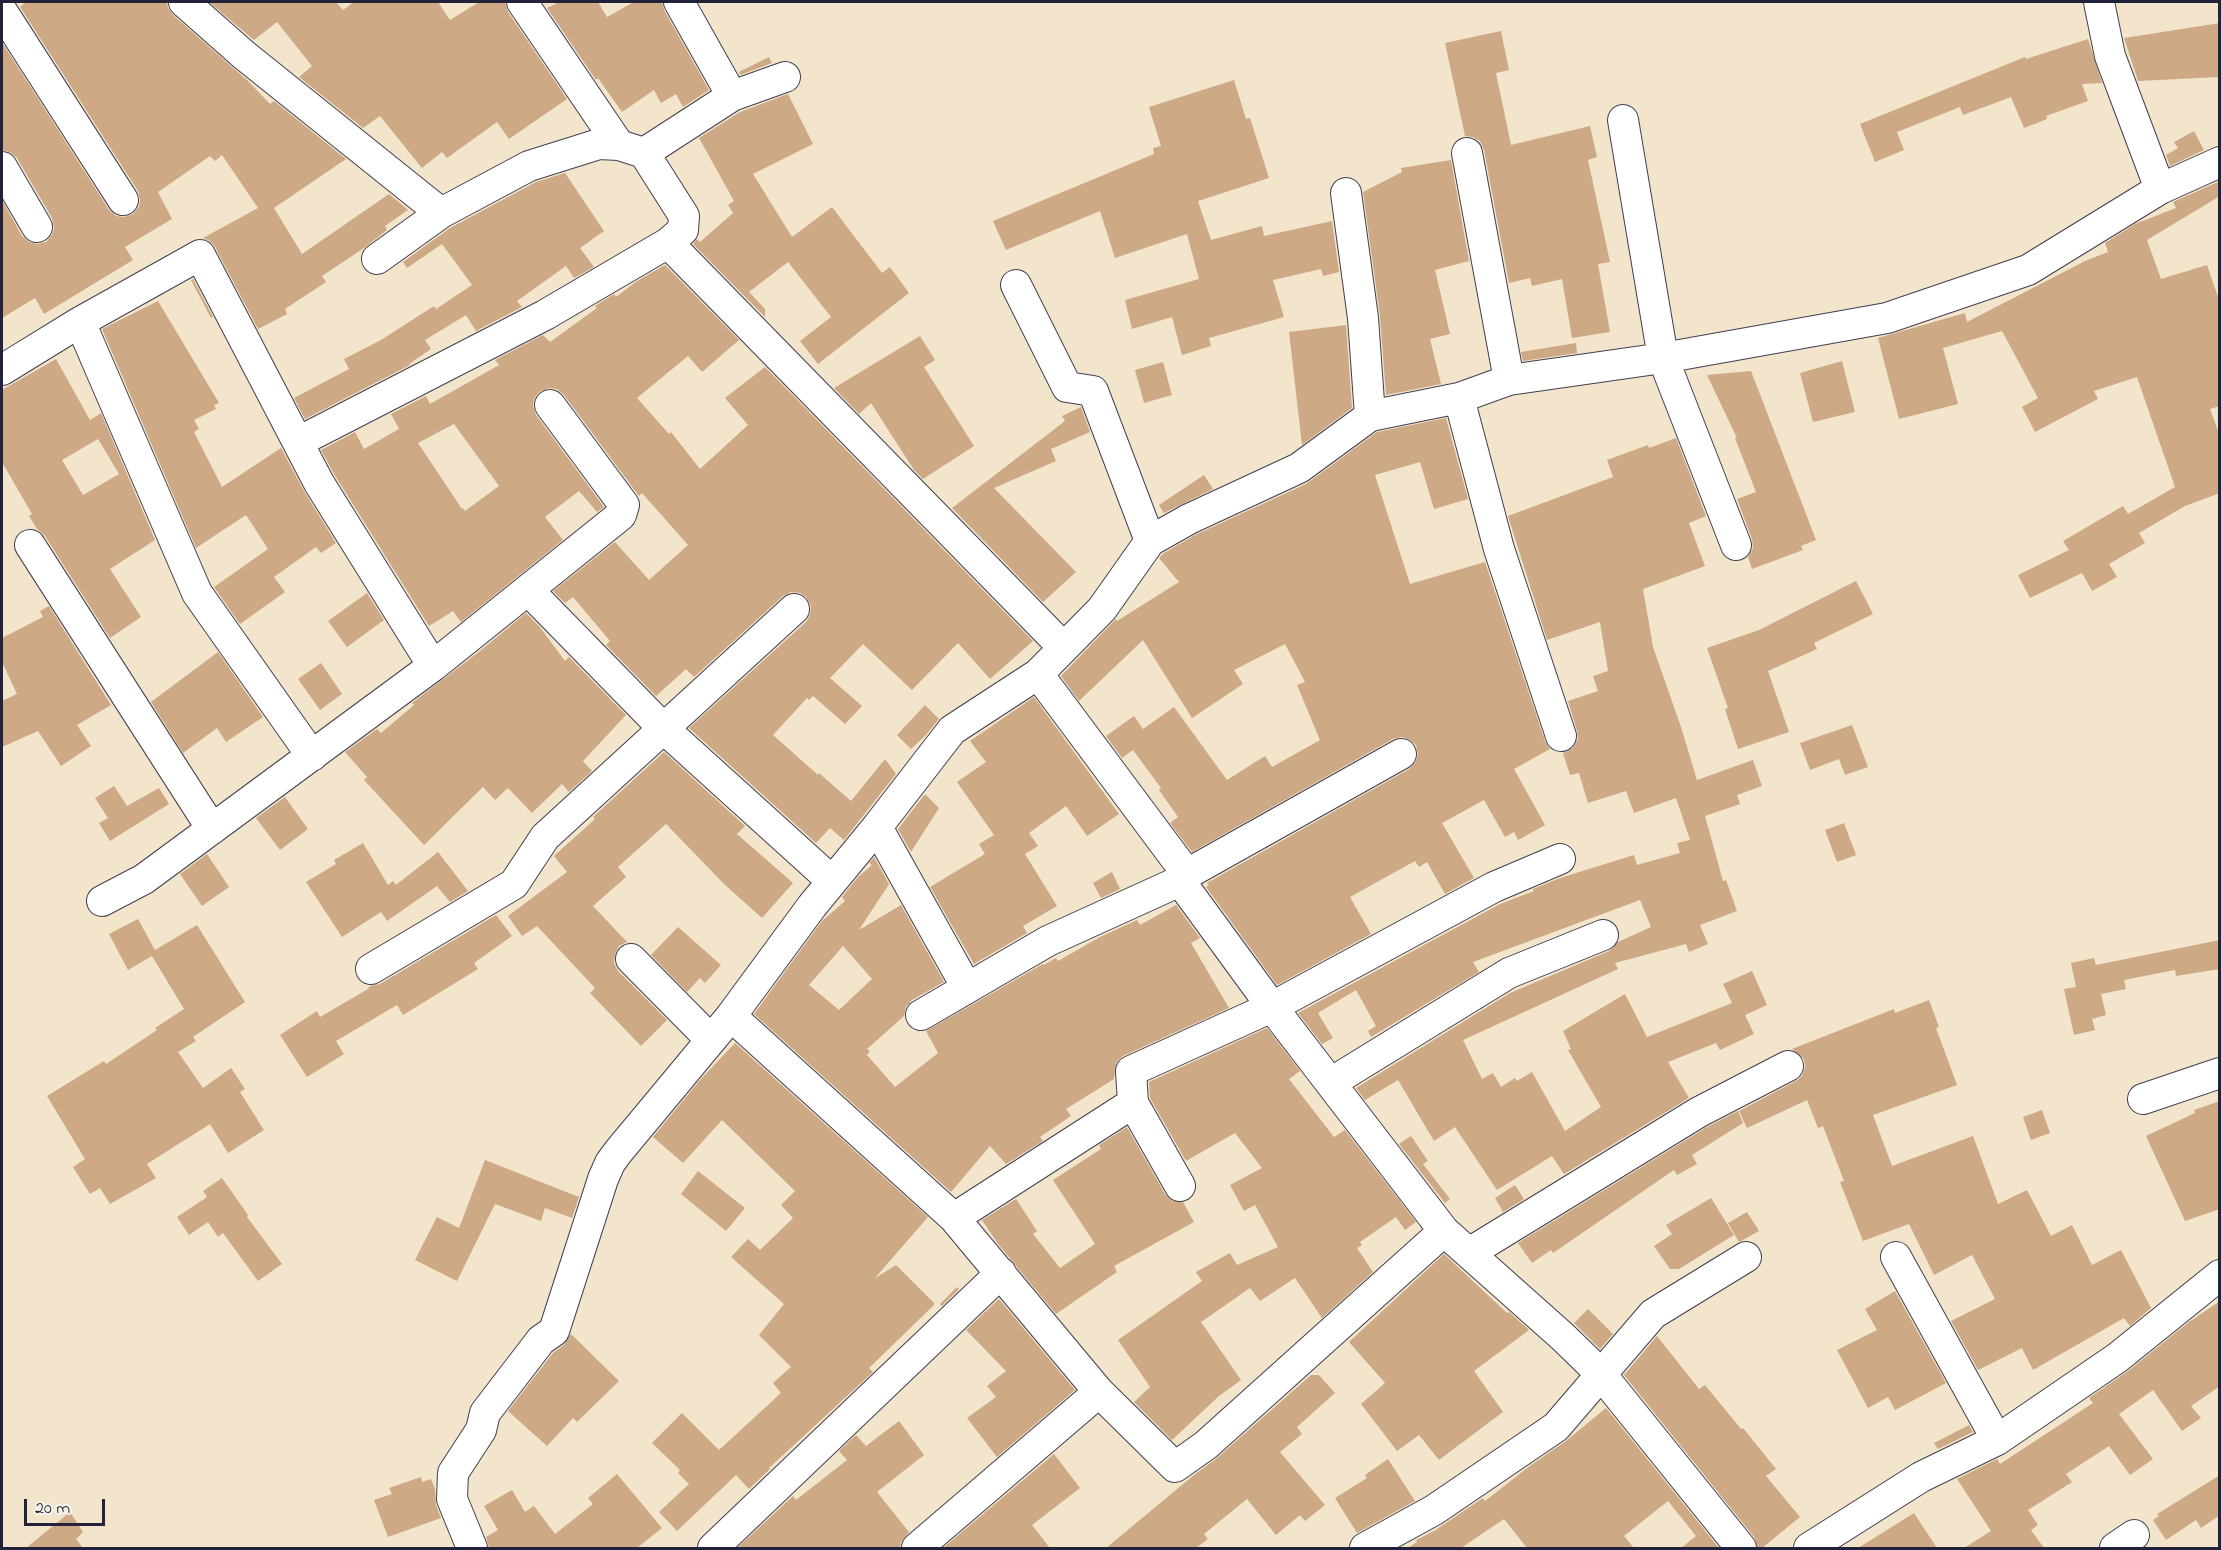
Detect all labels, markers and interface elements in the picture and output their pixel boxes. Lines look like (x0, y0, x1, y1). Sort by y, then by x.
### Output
scale bar (27, 1487, 108, 1525)
text: 20 m (35, 1496, 70, 1522)

